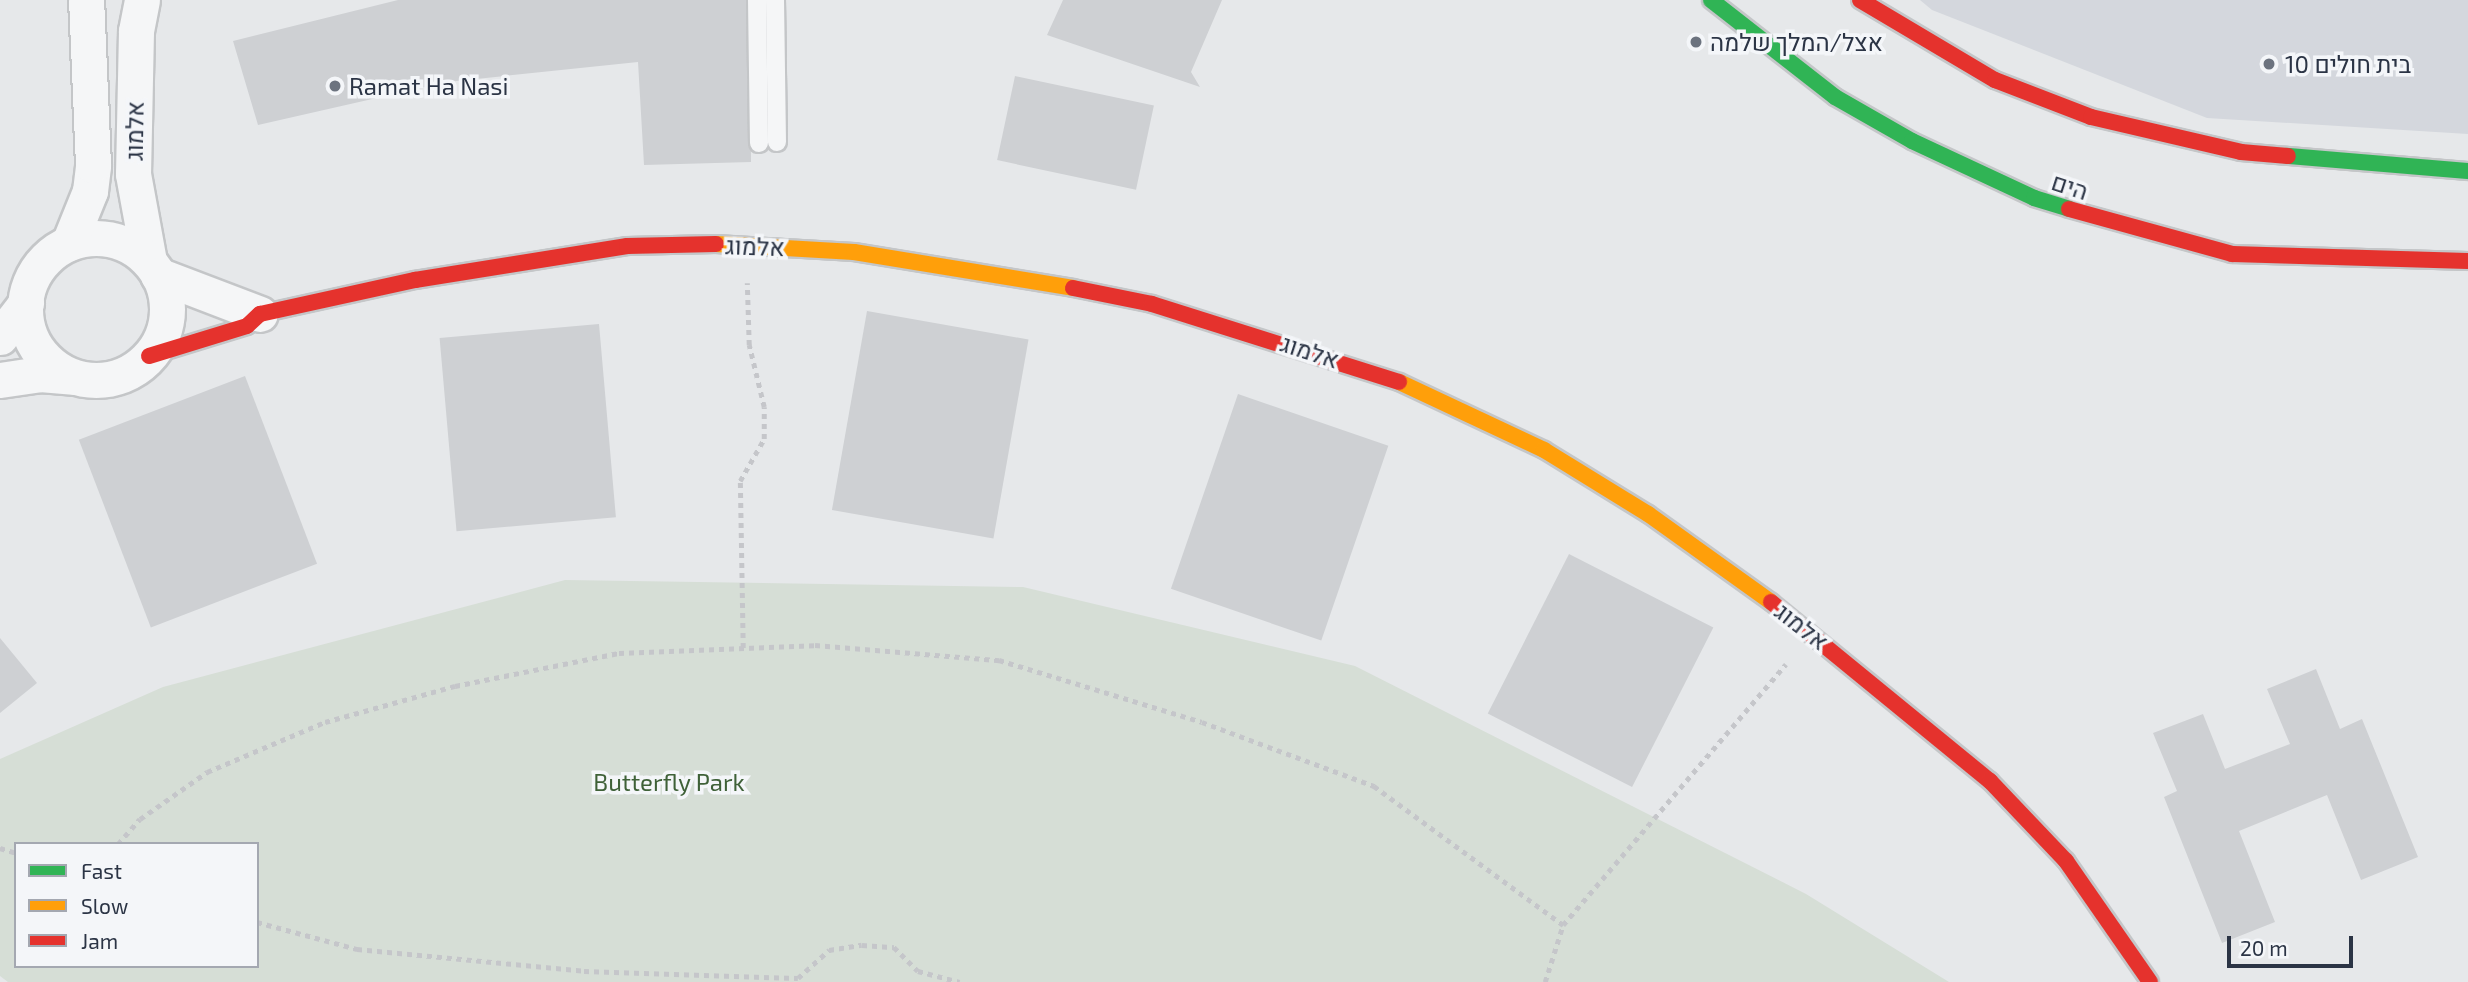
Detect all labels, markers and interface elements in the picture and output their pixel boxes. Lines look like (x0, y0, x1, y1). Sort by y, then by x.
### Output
place label: אצל/המלך שלמה (1710, 28, 1883, 56)
marker: אצל/המלך שלמה (1688, 34, 1704, 50)
place label: בית חולים 10 (2285, 50, 2411, 78)
marker: בית חולים 10 (2259, 54, 2279, 74)
place label: Ramat Ha Nasi (349, 72, 509, 100)
marker: Ramat Ha Nasi (327, 78, 343, 94)
street label: אלמוג (119, 101, 149, 161)
street label: הים (2048, 167, 2092, 205)
street label: אלמוג (725, 231, 785, 261)
street label: אלמוג (1277, 328, 1343, 374)
street label: אלמוג (1770, 596, 1834, 656)
park label: Butterfly Park (593, 768, 745, 796)
legend (14, 842, 259, 968)
text: Fast (81, 858, 122, 883)
text: Slow (81, 893, 128, 918)
scale bar (2230, 922, 2356, 966)
text: Jam (81, 928, 118, 953)
text: 20 m (2240, 935, 2288, 960)

